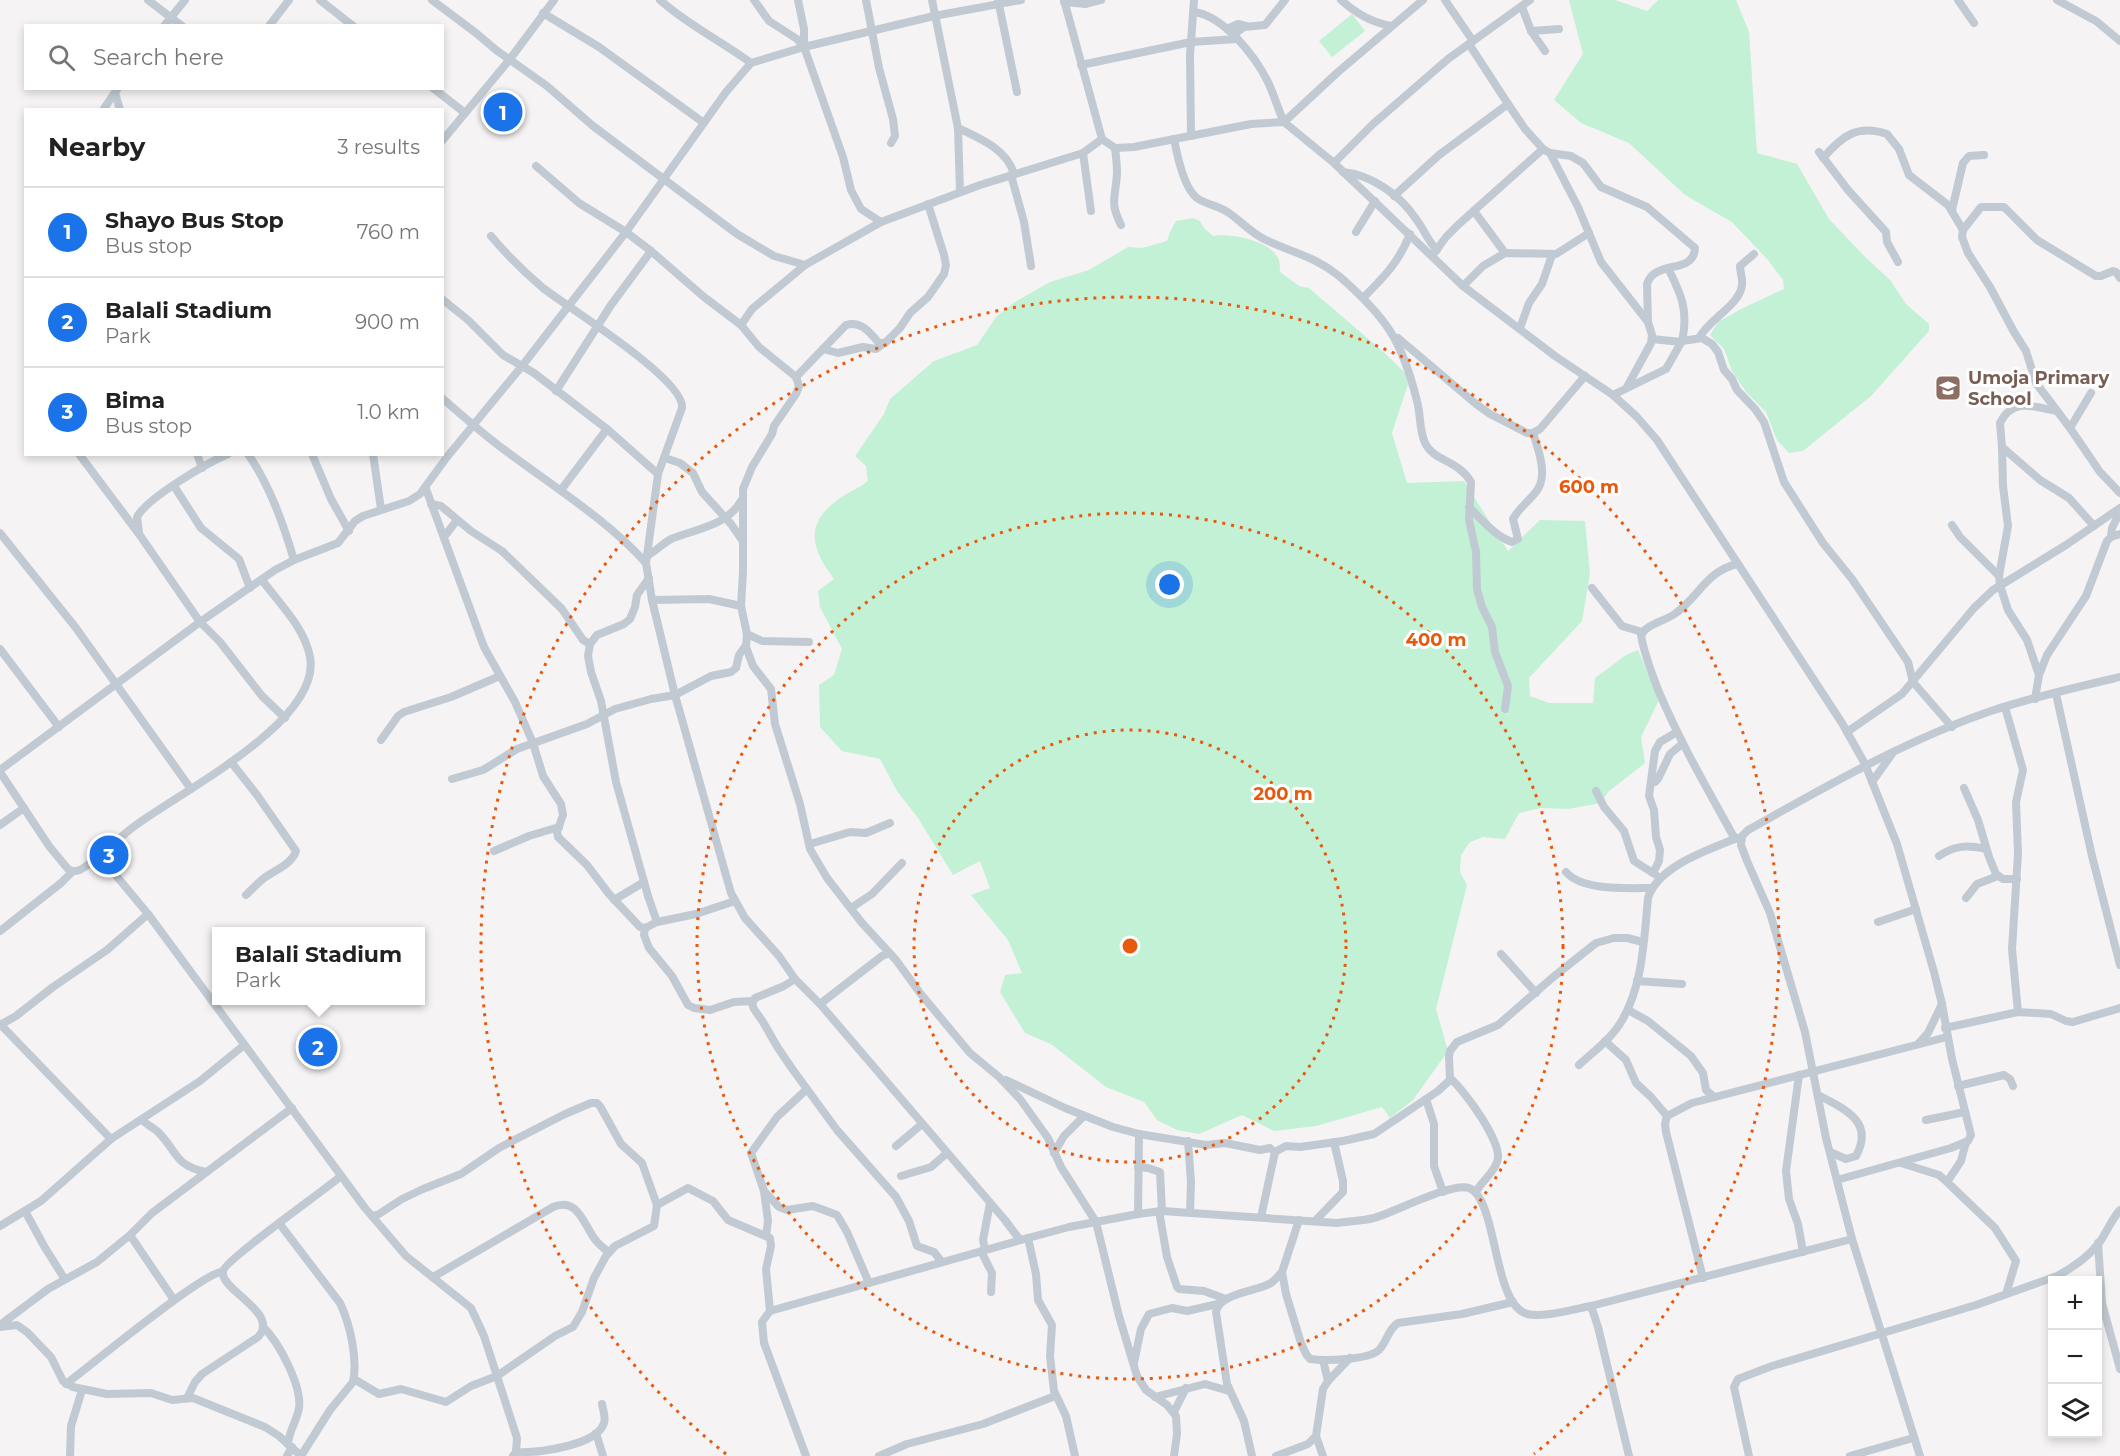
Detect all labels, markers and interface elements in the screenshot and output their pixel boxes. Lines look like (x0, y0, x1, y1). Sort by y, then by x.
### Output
search box (24, 24, 444, 90)
icon: search (45, 41, 78, 74)
text: Search here (93, 44, 224, 71)
pin: 1 (484, 90, 522, 134)
text: Nearby (48, 131, 145, 163)
text: 3 results (337, 135, 420, 159)
text: Shayo Bus Stop (105, 207, 284, 234)
text: 1 (64, 220, 71, 244)
text: 760 m (357, 220, 420, 244)
text: Bus stop (105, 234, 192, 258)
text: Balali Stadium (105, 297, 272, 324)
text: 2 (62, 310, 73, 334)
text: 900 m (355, 310, 420, 334)
text: Park (105, 324, 151, 348)
place label: Umoja Primary School (1968, 367, 2109, 410)
school or university icon: Umoja Primary School (1933, 373, 1963, 403)
text: Bima (105, 387, 165, 414)
text: 3 (62, 400, 73, 424)
text: 1.0 km (357, 400, 420, 424)
text: Bus stop (105, 414, 192, 438)
text: 600 m (1559, 476, 1619, 498)
your location (1155, 570, 1184, 599)
text: 400 m (1406, 629, 1466, 651)
text: 200 m (1253, 783, 1313, 805)
pin: 3 (90, 832, 128, 878)
popup (212, 927, 425, 1005)
centre of rings (1120, 936, 1140, 956)
text: Balali Stadium (235, 941, 402, 968)
text: Park (235, 968, 281, 992)
pin: 2 (298, 1024, 338, 1070)
map controls (2048, 1276, 2102, 1438)
button: + (2048, 1276, 2102, 1330)
button: − (2048, 1330, 2102, 1384)
button: layers (2048, 1384, 2102, 1438)

